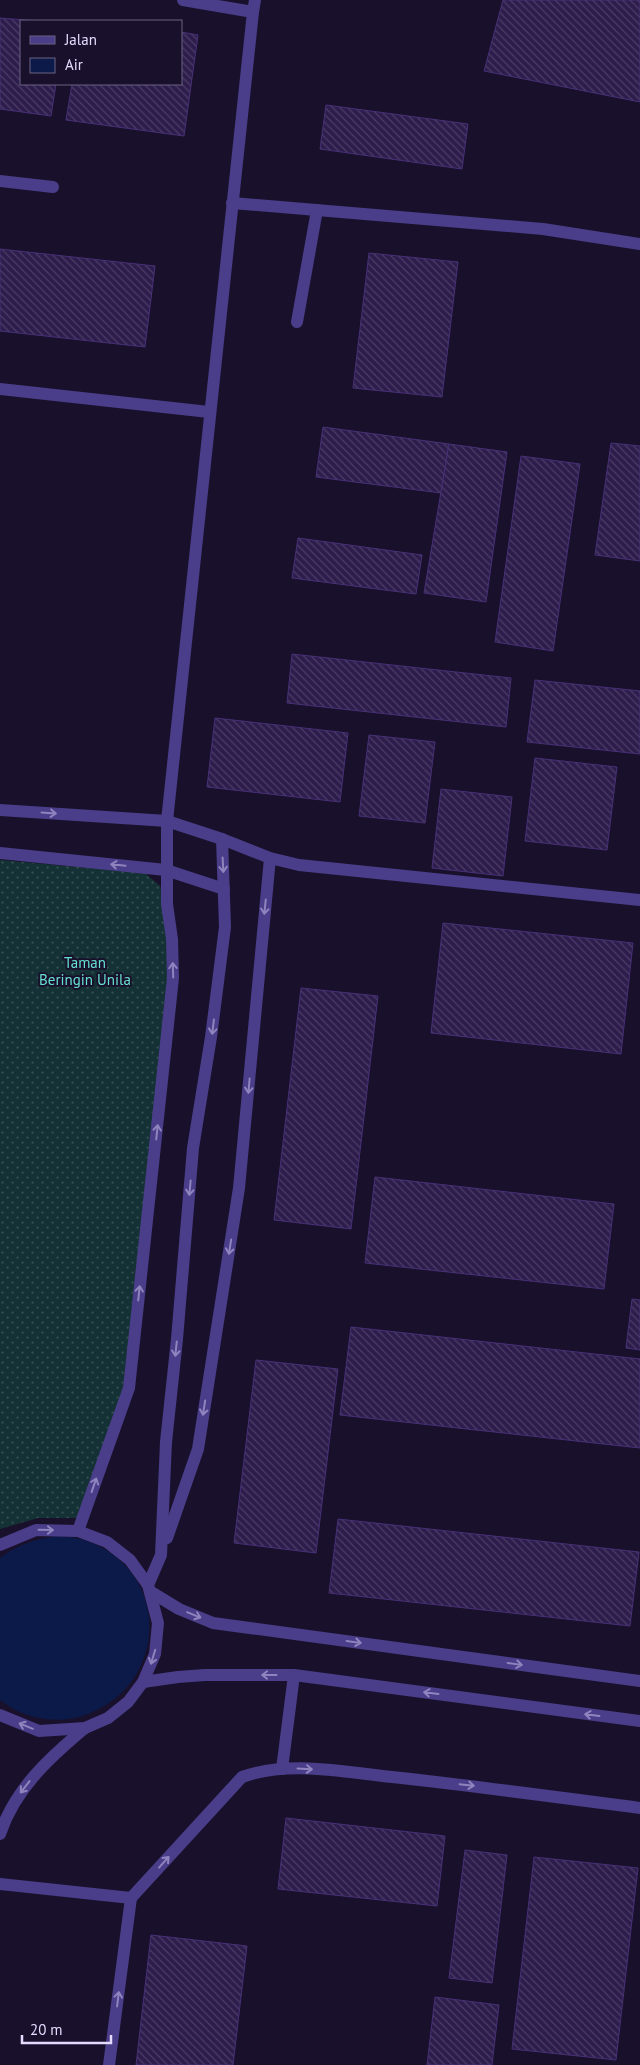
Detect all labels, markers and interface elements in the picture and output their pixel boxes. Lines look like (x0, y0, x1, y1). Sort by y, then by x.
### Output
legend (20, 20, 182, 85)
text: Jalan (64, 30, 97, 49)
text: Air (65, 55, 83, 74)
one-way arrow (40, 808, 56, 818)
one-way arrow (218, 857, 227, 873)
one-way arrow (110, 860, 126, 870)
one-way arrow (260, 898, 270, 914)
park label: Taman Beringin Unila (39, 953, 131, 989)
one-way arrow (168, 963, 178, 979)
one-way arrow (207, 1018, 217, 1034)
one-way arrow (244, 1078, 253, 1094)
one-way arrow (152, 1124, 161, 1140)
one-way arrow (185, 1179, 194, 1195)
one-way arrow (225, 1239, 235, 1255)
one-way arrow (134, 1286, 144, 1302)
one-way arrow (171, 1341, 181, 1357)
one-way arrow (199, 1399, 209, 1415)
one-way arrow (90, 1477, 100, 1493)
one-way arrow (37, 1525, 53, 1535)
one-way arrow (186, 1611, 201, 1620)
one-way arrow (345, 1637, 361, 1647)
one-way arrow (147, 1649, 157, 1665)
one-way arrow (506, 1659, 522, 1669)
one-way arrow (261, 1670, 278, 1680)
one-way arrow (423, 1688, 439, 1698)
one-way arrow (584, 1709, 600, 1719)
one-way arrow (19, 1721, 34, 1730)
one-way arrow (297, 1764, 313, 1773)
one-way arrow (20, 1780, 31, 1793)
one-way arrow (458, 1780, 474, 1790)
one-way arrow (158, 1855, 169, 1868)
one-way arrow (113, 1992, 123, 2008)
scale bar (22, 2012, 111, 2044)
text: 20 m (30, 2020, 63, 2039)

